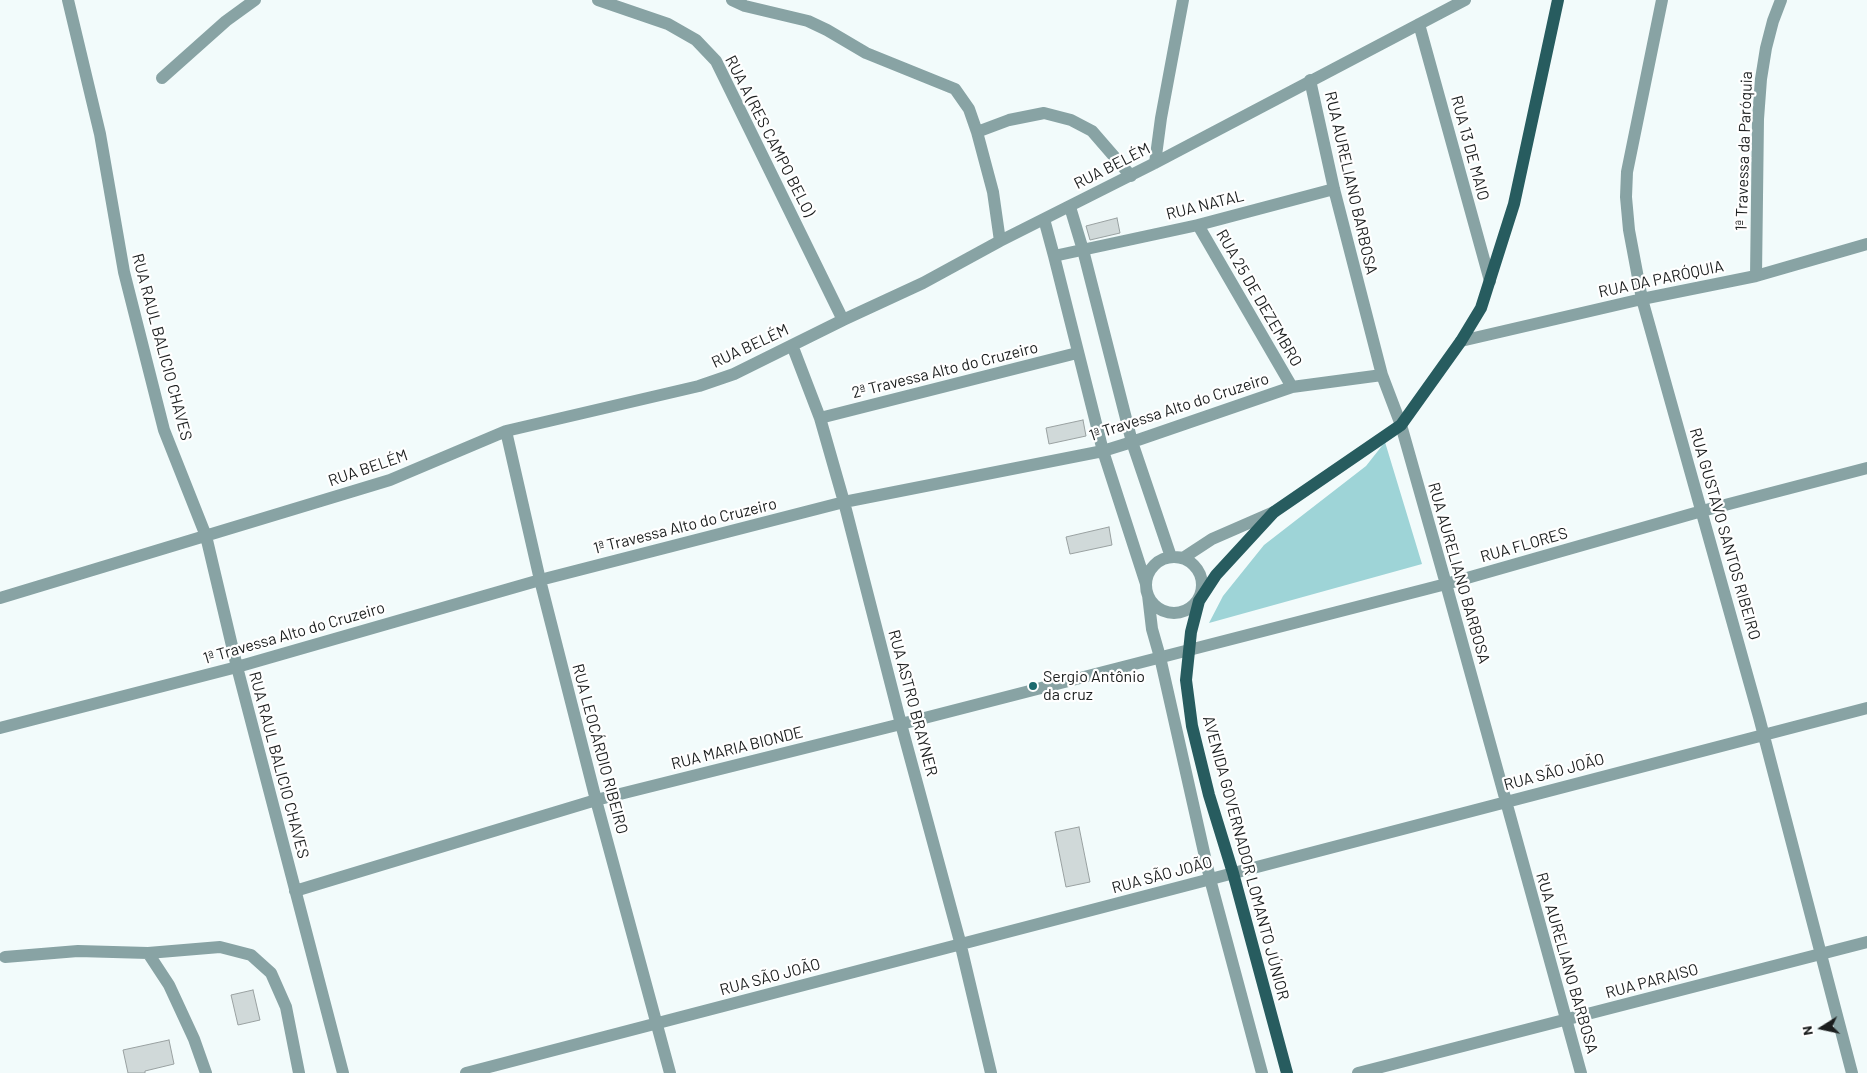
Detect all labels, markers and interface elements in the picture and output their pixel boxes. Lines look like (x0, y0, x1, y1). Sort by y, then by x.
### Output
street label: RUA A (RES CAMPO BELO) (721, 52, 819, 220)
street label: 1ª Travessa da Paróquia (1732, 71, 1756, 231)
street label: RUA AURELIANO BARBOSA (1321, 89, 1381, 277)
street label: RUA 13 DE MAIO (1447, 93, 1493, 203)
street label: RUA BELÉM (1071, 139, 1153, 193)
street label: RUA NATAL (1164, 186, 1246, 224)
street label: RUA 25 DE DEZEMBRO (1212, 226, 1306, 370)
street label: RUA RAUL BALICIO CHAVES (128, 251, 196, 443)
street label: RUA DA PARÓQUIA (1597, 256, 1725, 302)
street label: RUA BELÉM (708, 320, 792, 372)
street label: 2ª Travessa Alto do Cruzeiro (850, 338, 1040, 402)
street label: 1ª Travessa Alto do Cruzeiro (1087, 369, 1271, 445)
street label: RUA GUSTAVO SANTOS RIBEIRO (1685, 426, 1765, 642)
street label: RUA BELÉM (326, 445, 410, 491)
street label: RUA AURELIANO BARBOSA (1424, 480, 1494, 666)
street label: 1ª Travessa Alto do Cruzeiro (591, 494, 779, 558)
street label: RUA FLORES (1478, 523, 1570, 567)
street label: 1ª Travessa Alto do Cruzeiro (201, 598, 387, 668)
street label: RUA ASTRO BRAYNER (884, 628, 942, 778)
street label: RUA LEOCÁRDIO RIBEIRO (568, 662, 632, 836)
place label: Sergio Antônio da cruz (1043, 667, 1145, 705)
street label: RUA RAUL BALICIO CHAVES (245, 669, 313, 861)
marker: Sergio Antônio da cruz (1027, 680, 1039, 692)
street label: AVENIDA GOVERNADOR LOMANTO JÚNIOR (1199, 714, 1293, 1002)
street label: RUA MARIA BIONDE (669, 722, 805, 774)
street label: RUA SÃO JOÃO (1502, 749, 1606, 795)
street label: RUA SÃO JOÃO (1110, 852, 1214, 898)
street label: RUA AURELIANO BARBOSA (1532, 870, 1602, 1056)
street label: RUA SÃO JOÃO (718, 954, 822, 1000)
street label: RUA PARAISO (1603, 959, 1701, 1003)
north arrow (1797, 1003, 1847, 1053)
text: N (1798, 1025, 1816, 1037)

